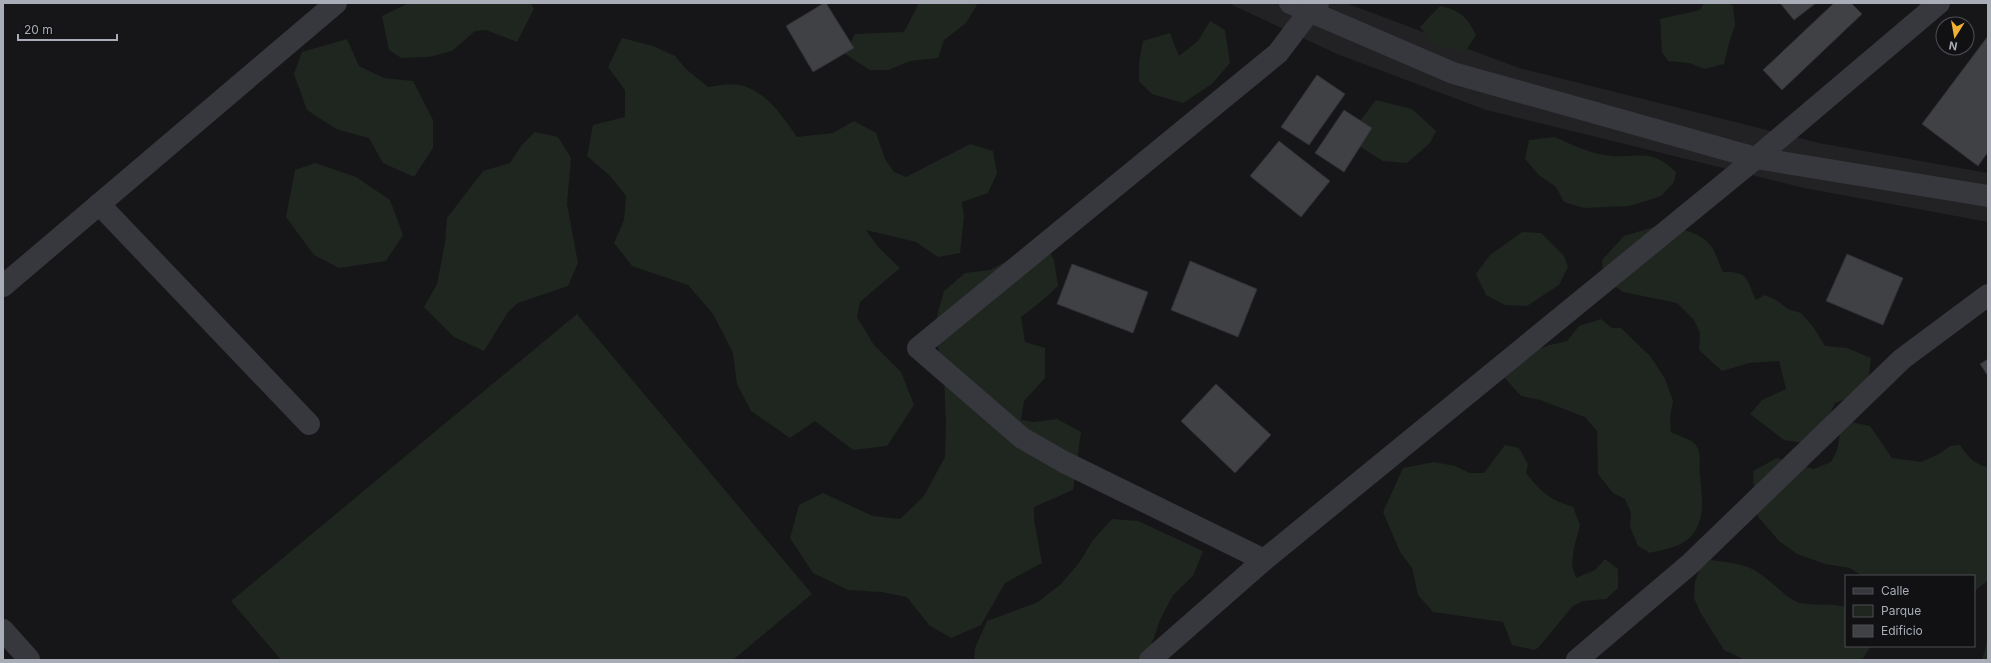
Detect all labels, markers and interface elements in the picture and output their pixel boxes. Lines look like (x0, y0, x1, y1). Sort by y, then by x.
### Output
scale bar (18, 16, 117, 42)
north arrow (1935, 16, 1975, 56)
text: 20 m (24, 22, 53, 37)
text: N (1948, 38, 1959, 53)
legend (1845, 575, 1975, 647)
text: Calle (1881, 583, 1909, 598)
text: Parque (1881, 603, 1921, 618)
text: Edificio (1881, 623, 1923, 638)

